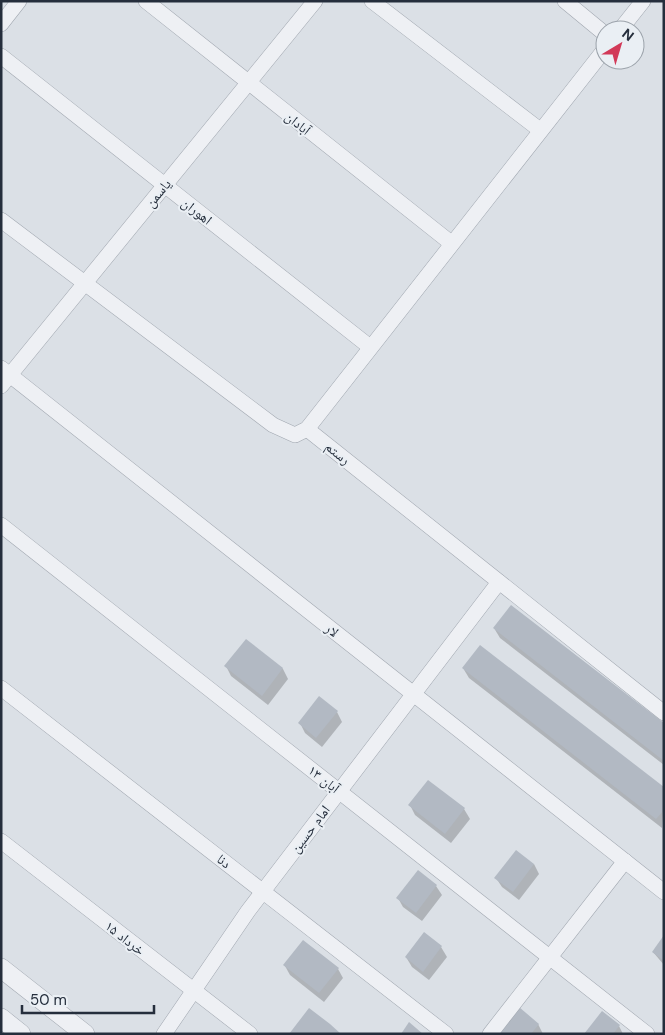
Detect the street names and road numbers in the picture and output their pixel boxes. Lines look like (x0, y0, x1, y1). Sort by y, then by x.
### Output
street label: آبادان (281, 107, 315, 139)
street label: یاسمن (141, 175, 175, 211)
street label: اهوران (178, 193, 216, 229)
street label: رستم (321, 437, 354, 469)
street label: لار (321, 618, 343, 641)
street label: ۱۳ آبان (305, 761, 344, 797)
street label: امام حسین (286, 802, 335, 857)
street label: دنا (213, 850, 235, 872)
street label: ۱۵ خرداد (101, 917, 149, 959)

